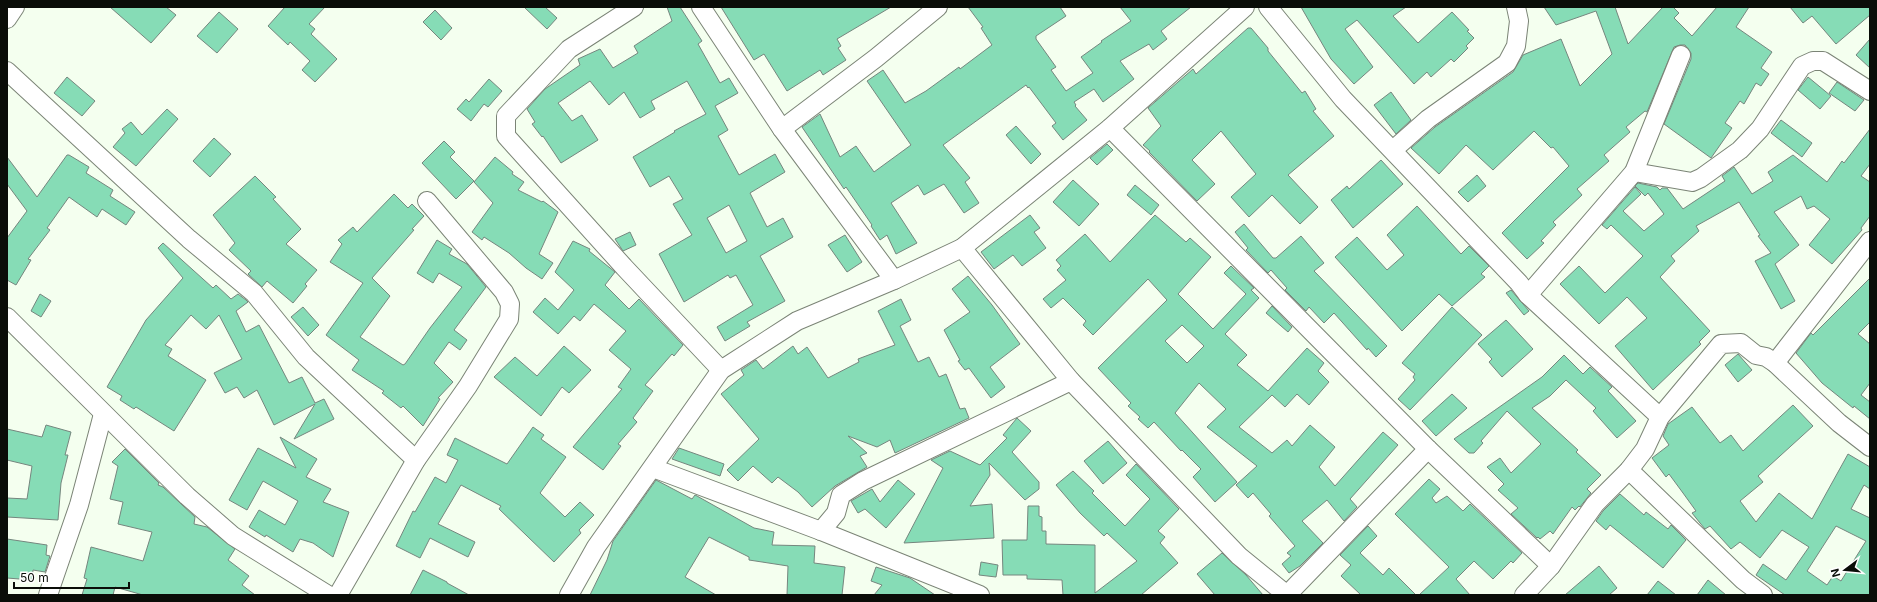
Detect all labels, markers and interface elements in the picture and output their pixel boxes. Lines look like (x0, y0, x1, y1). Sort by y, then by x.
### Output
north arrow (1825, 550, 1865, 590)
scale bar (14, 564, 129, 590)
text: N (1828, 567, 1843, 579)
text: 50 m (20, 570, 49, 585)

